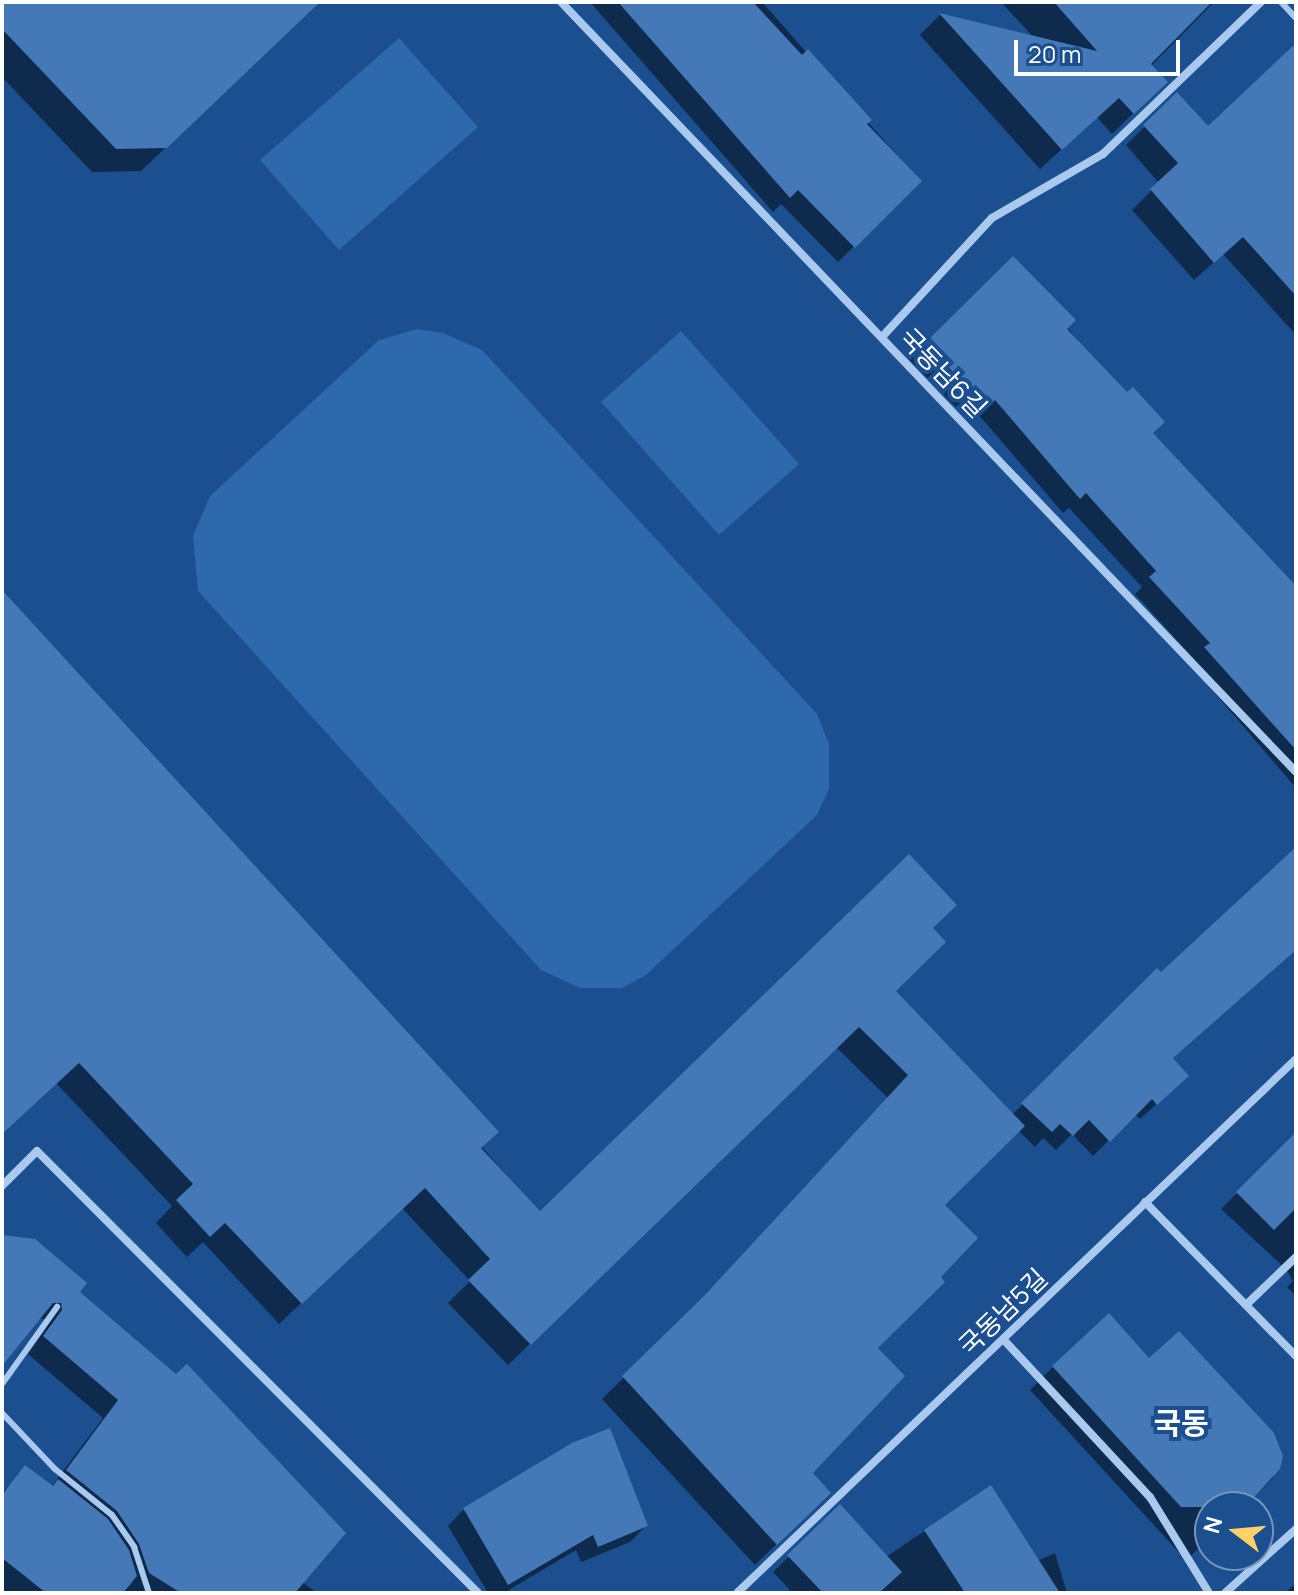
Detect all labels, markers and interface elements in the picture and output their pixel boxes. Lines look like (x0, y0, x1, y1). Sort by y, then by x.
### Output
scale bar (1018, 24, 1184, 74)
text: 20 m (1028, 37, 1081, 70)
street label: 국동남6길 (893, 322, 993, 424)
street label: 국동남5길 (952, 1262, 1054, 1362)
district label: 국동 (1153, 1405, 1209, 1441)
north arrow (1194, 1491, 1274, 1571)
text: N (1196, 1513, 1229, 1537)

